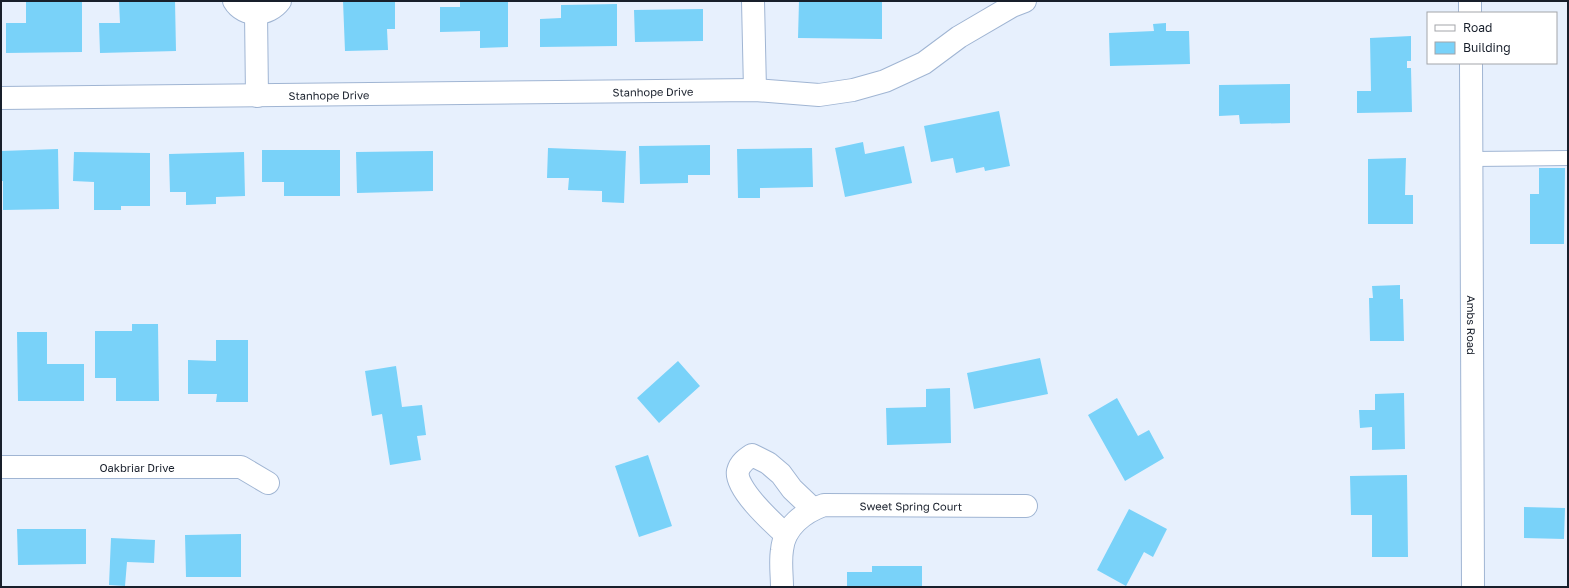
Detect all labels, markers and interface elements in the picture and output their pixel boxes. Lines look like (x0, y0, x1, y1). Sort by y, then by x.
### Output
legend (1427, 12, 1557, 64)
text: Road (1463, 20, 1492, 35)
text: Building (1463, 40, 1511, 55)
street label: Stanhope Drive (612, 84, 693, 98)
street label: Stanhope Drive (289, 88, 369, 101)
street label: Ambs Road (1465, 295, 1479, 355)
street label: Oakbriar Drive (99, 461, 175, 474)
street label: Sweet Spring Court (860, 499, 962, 512)

